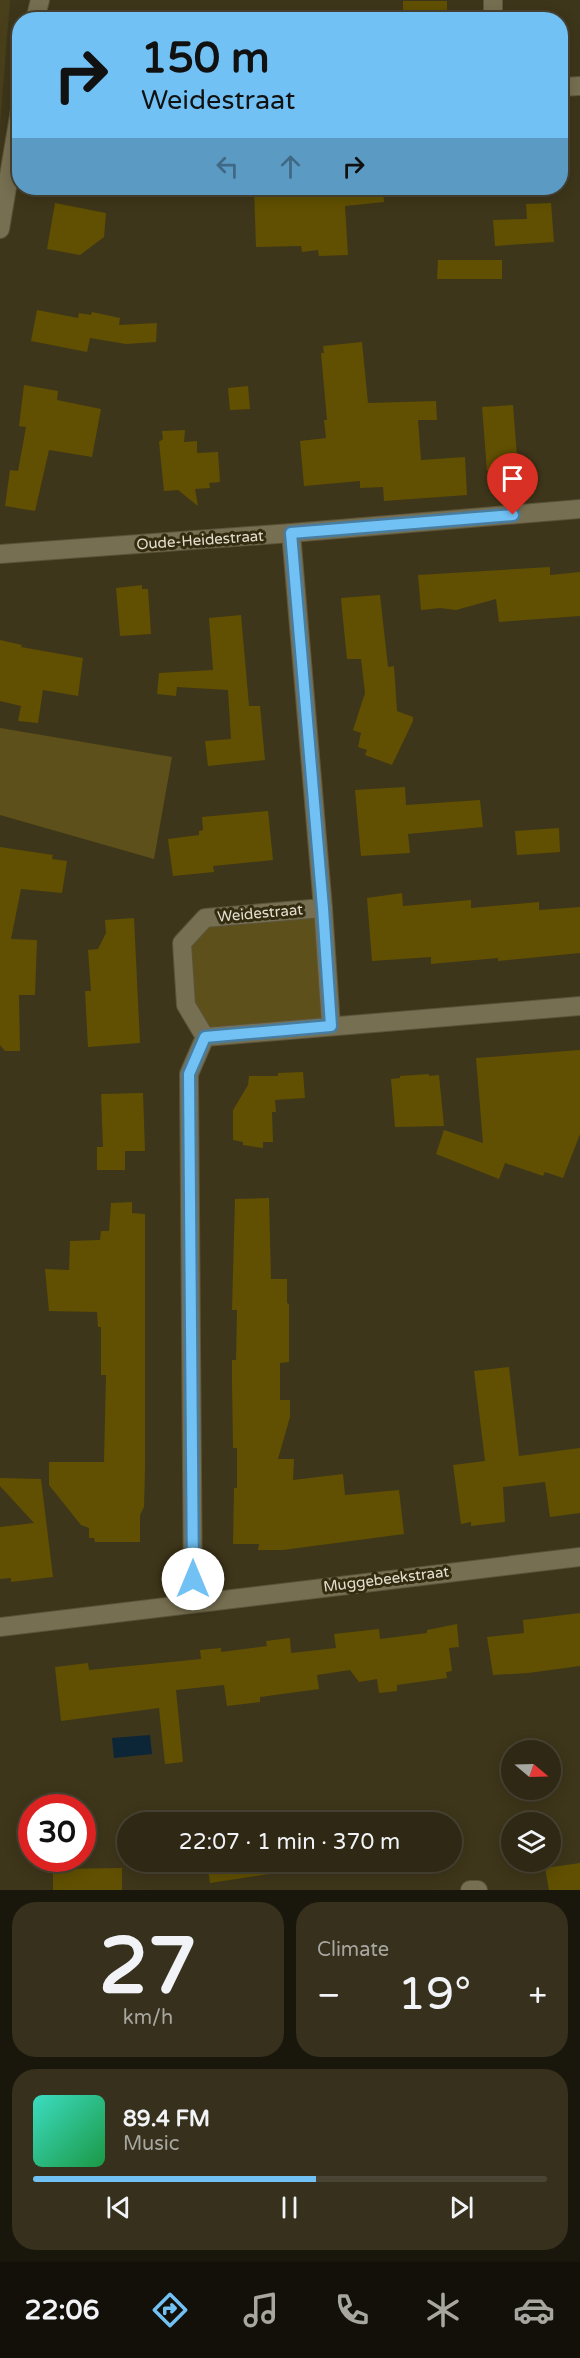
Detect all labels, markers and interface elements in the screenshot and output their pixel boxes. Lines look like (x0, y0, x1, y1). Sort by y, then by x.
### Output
text: 150 m (141, 33, 270, 84)
icon: right (42, 36, 120, 114)
text: Weidestraat (141, 84, 295, 117)
icon: left (211, 150, 244, 183)
icon: ahead (274, 150, 307, 183)
icon: right (337, 150, 370, 183)
pin (487, 453, 538, 515)
icon: arrive (496, 462, 529, 495)
street label: Oude-Heidestraat (136, 527, 265, 553)
street label: Weidestraat (217, 900, 304, 926)
position arrow (161, 1547, 225, 1611)
street label: Muggebeekstraat (322, 1562, 450, 1596)
north arrow (501, 1740, 561, 1800)
map controls (501, 1740, 561, 1872)
speed limit sign: 30 (18, 1794, 96, 1872)
button: layers (501, 1812, 561, 1872)
text: 22:07 · 1 min · 370 m (179, 1829, 400, 1855)
text: 27 (99, 1920, 197, 2014)
text: Climate (317, 1938, 389, 1962)
text: 19° (398, 1968, 471, 2022)
text: − (317, 1976, 341, 2015)
text: + (528, 1976, 547, 2015)
text: km/h (123, 2006, 173, 2030)
text: 89.4 FM (123, 2106, 210, 2132)
text: Music (123, 2132, 179, 2156)
icon: previous (102, 2191, 135, 2224)
icon: pause (273, 2191, 306, 2224)
icon: next (445, 2191, 478, 2224)
icon: directions (149, 2289, 191, 2331)
icon: music (240, 2289, 282, 2331)
icon: phone (331, 2289, 373, 2331)
icon: climate (422, 2289, 464, 2331)
icon: car (513, 2289, 555, 2331)
text: 22:06 (25, 2294, 99, 2327)

